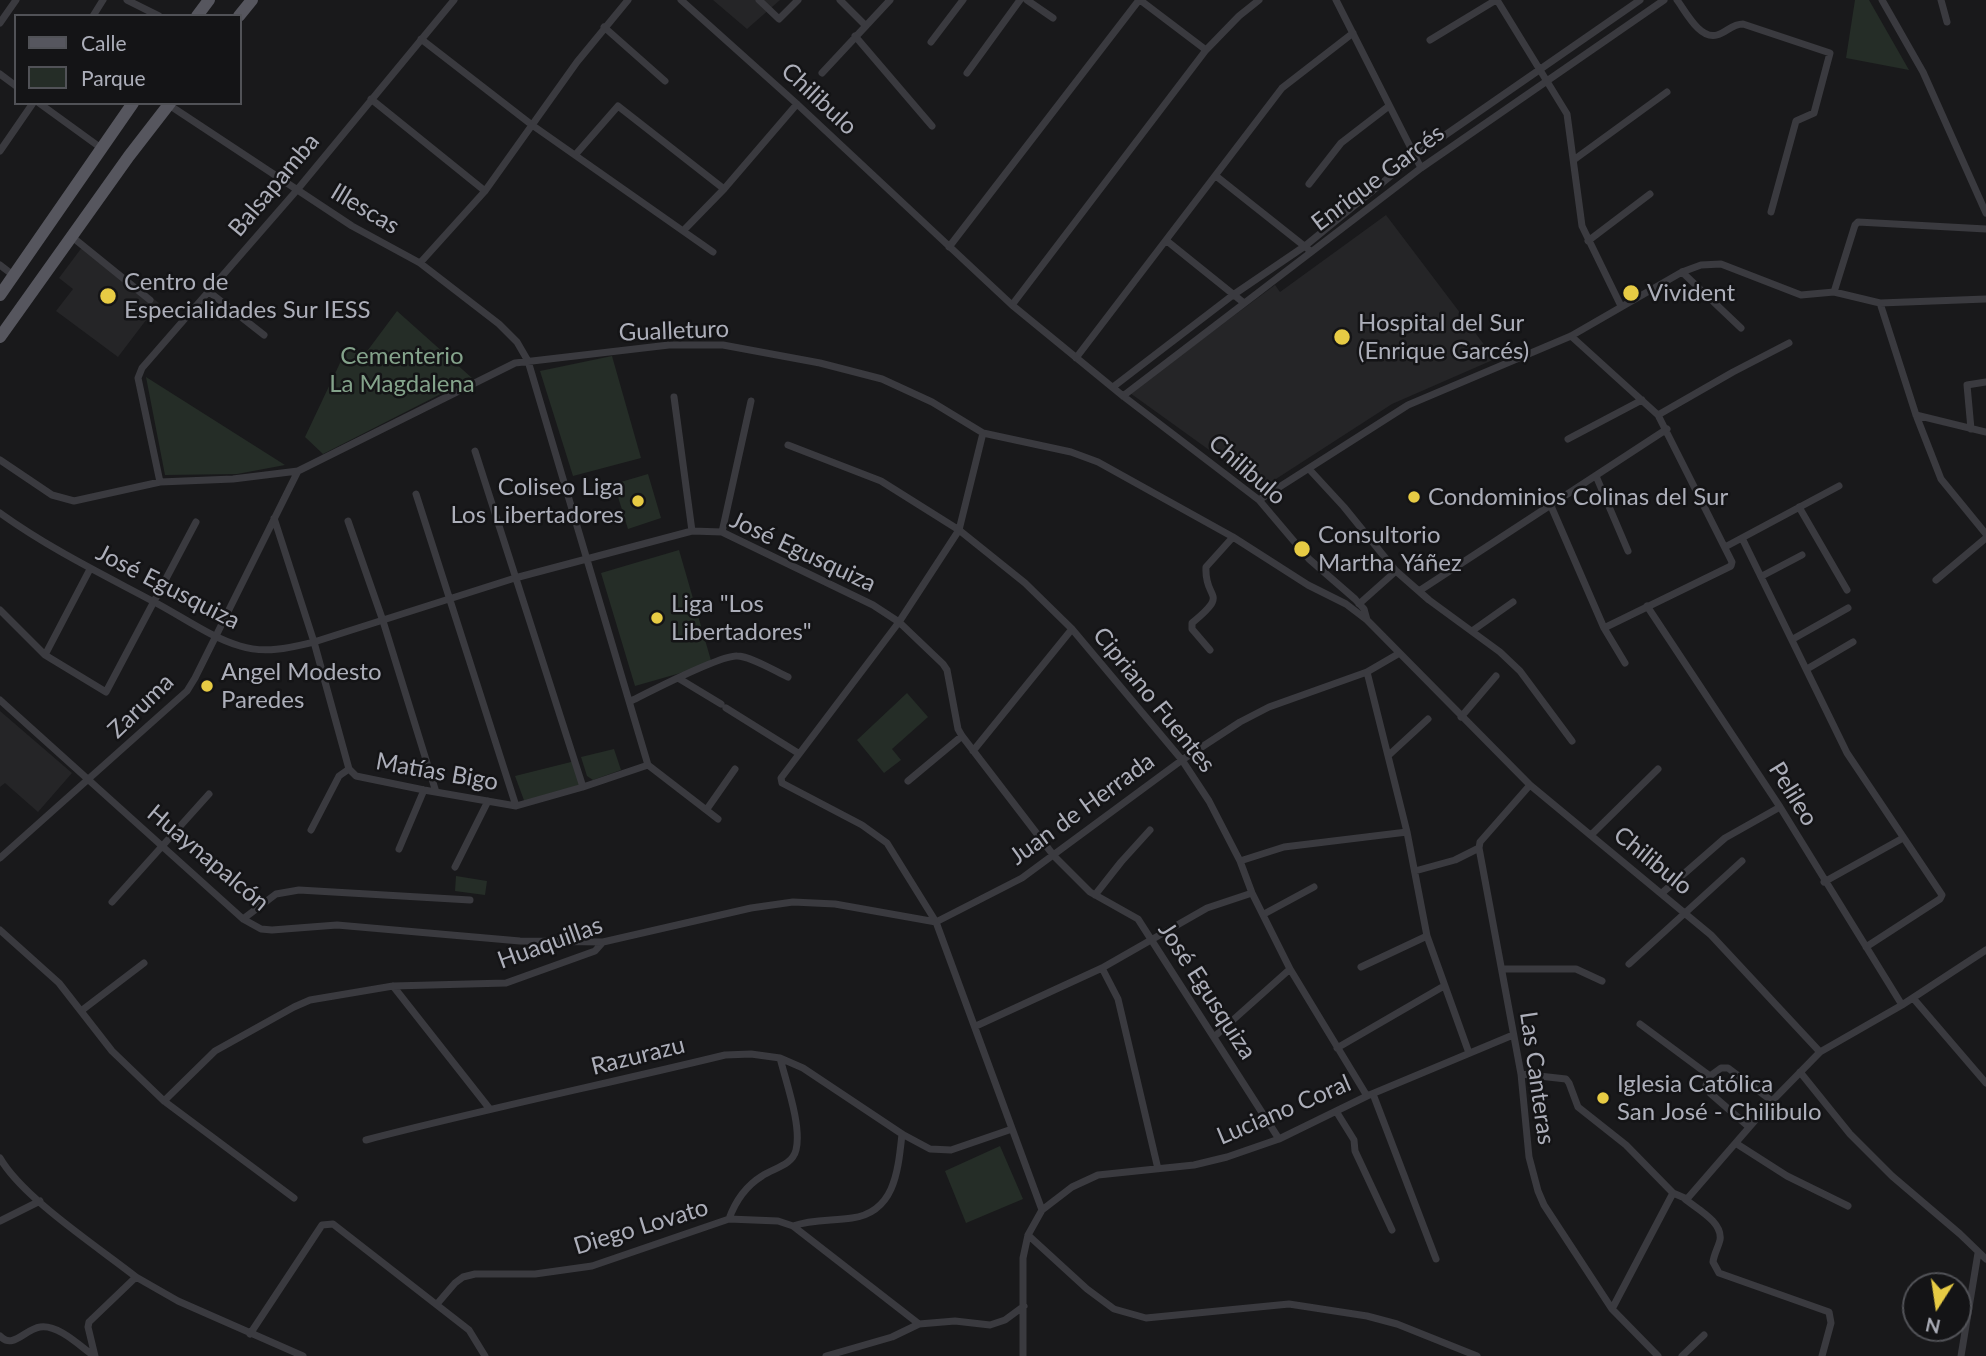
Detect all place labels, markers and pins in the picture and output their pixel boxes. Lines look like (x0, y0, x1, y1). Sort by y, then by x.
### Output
place label: Centro de Especialidades Sur IESS (124, 268, 370, 324)
place label: Vivident (1647, 279, 1735, 307)
marker: Vivident (1621, 283, 1641, 303)
marker: Centro de Especialidades Sur IESS (98, 286, 118, 306)
place label: Hospital del Sur (Enrique Garcés) (1358, 309, 1529, 365)
marker: Hospital del Sur (Enrique Garcés) (1332, 327, 1352, 347)
place label: Coliseo Liga Los Libertadores (451, 473, 624, 529)
place label: Condominios Colinas del Sur (1428, 483, 1728, 511)
marker: Condominios Colinas del Sur (1406, 489, 1422, 505)
marker: Coliseo Liga Los Libertadores (630, 493, 646, 509)
place label: Consultorio Martha Yáñez (1318, 521, 1462, 577)
marker: Consultorio Martha Yáñez (1292, 539, 1312, 559)
place label: Liga "Los Libertadores" (671, 590, 812, 646)
marker: Liga "Los Libertadores" (649, 610, 665, 626)
place label: Angel Modesto Paredes (221, 658, 382, 714)
marker: Angel Modesto Paredes (199, 678, 215, 694)
place label: Iglesia Católica San José - Chilibulo (1617, 1070, 1822, 1126)
marker: Iglesia Católica San José - Chilibulo (1595, 1090, 1611, 1106)

